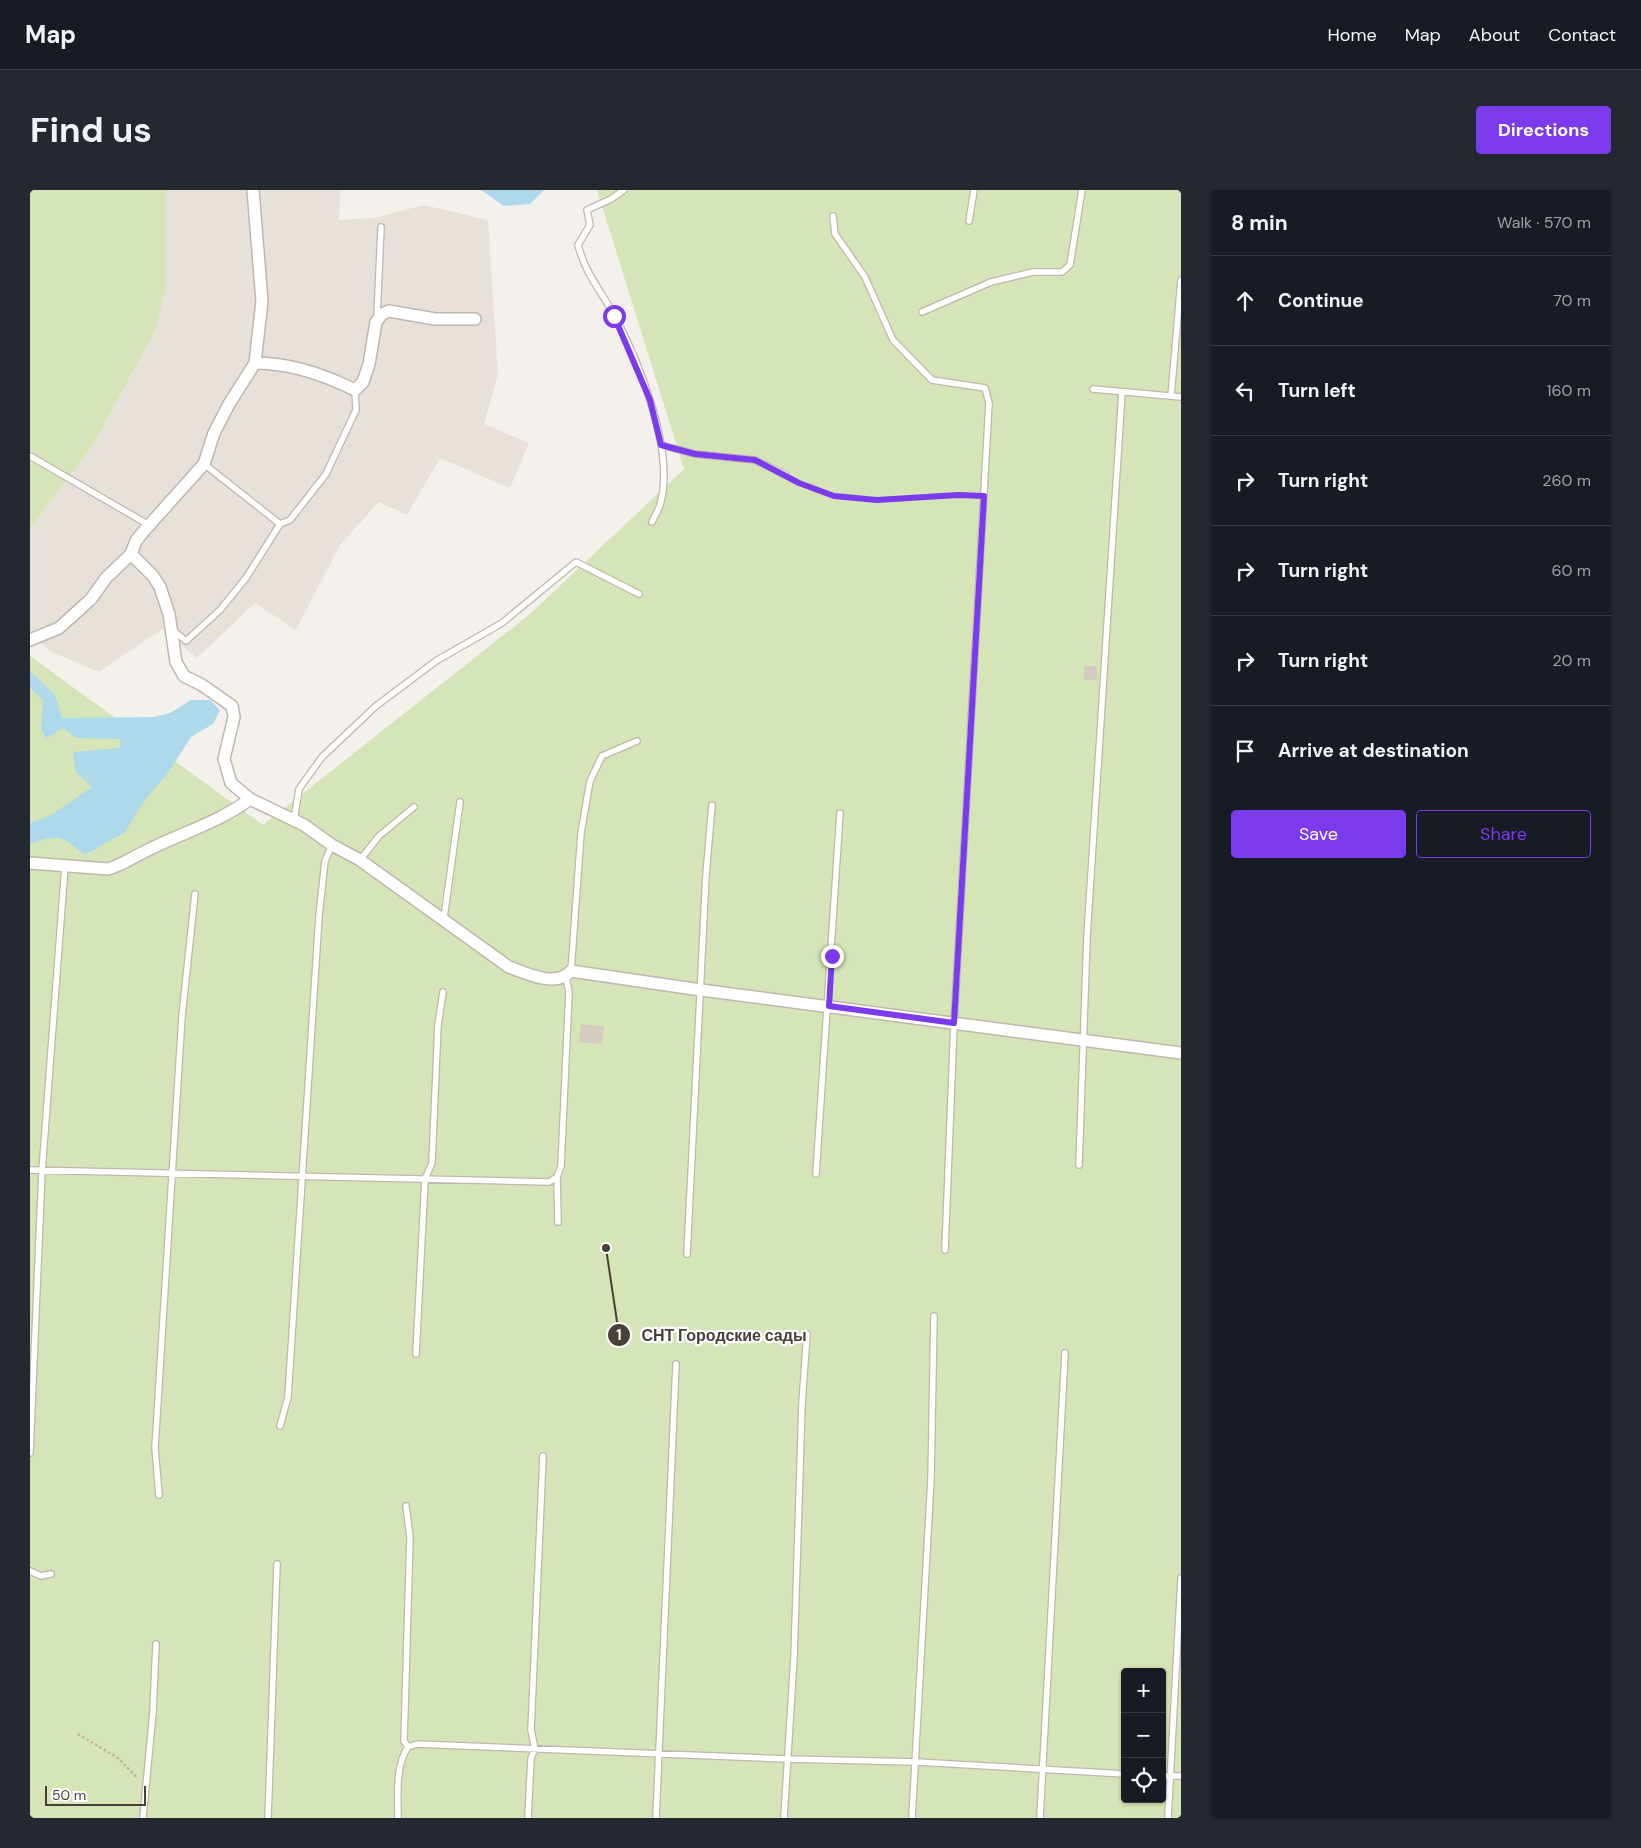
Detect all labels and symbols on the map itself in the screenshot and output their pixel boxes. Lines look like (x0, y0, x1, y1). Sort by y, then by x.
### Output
route start (603, 305, 626, 328)
route end (821, 945, 844, 968)
callout: СНТ Городские сады (607, 1320, 817, 1351)
text: 1 (616, 1325, 622, 1345)
text: СНТ Городские сады (641, 1325, 807, 1346)
scale bar (45, 1783, 146, 1806)

